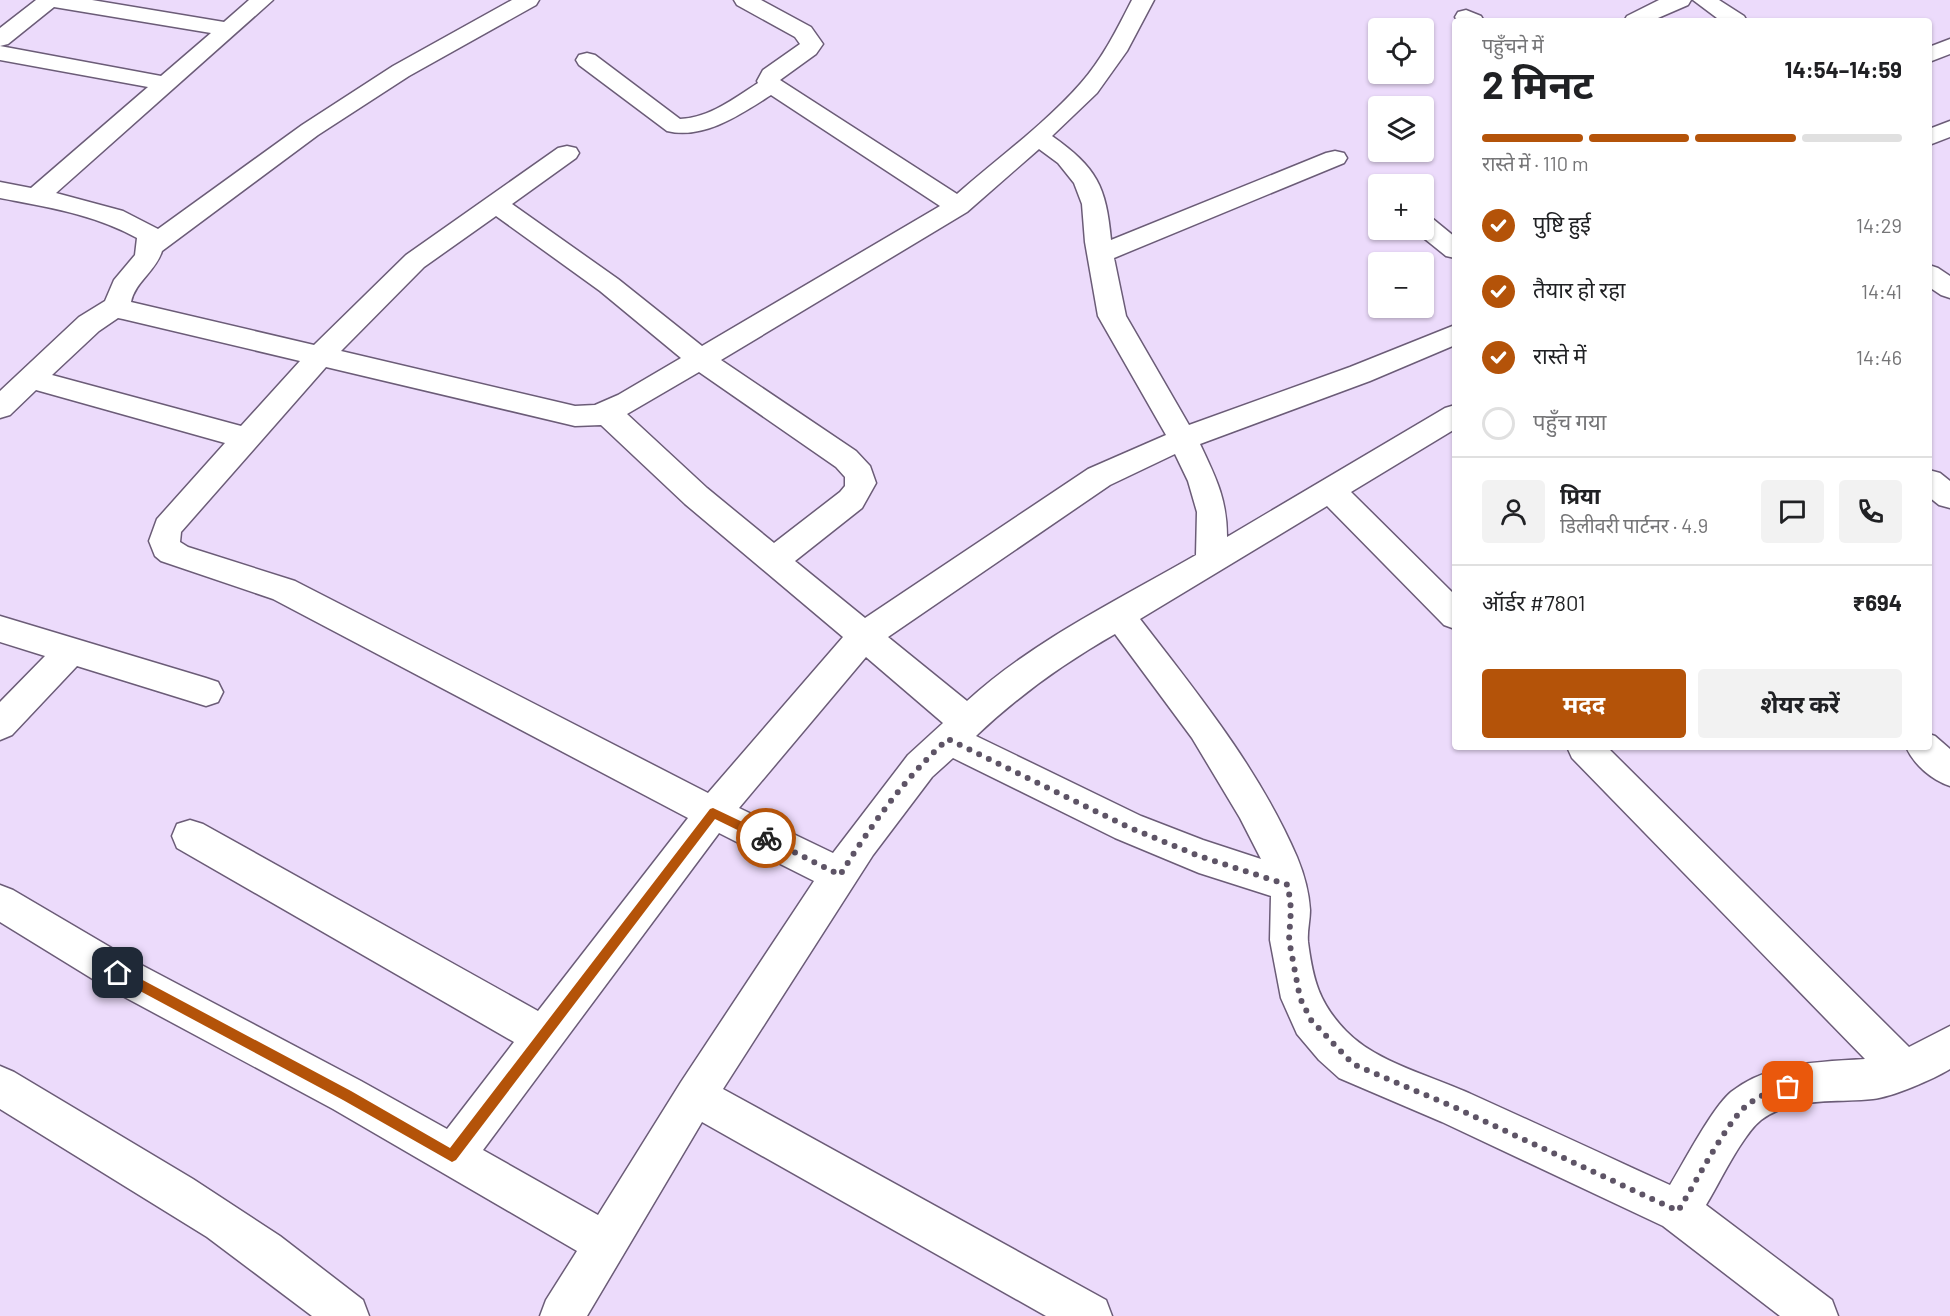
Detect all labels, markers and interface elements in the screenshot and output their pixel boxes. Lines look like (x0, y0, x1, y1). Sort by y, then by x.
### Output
map controls (1368, 18, 1434, 318)
button: locate (1368, 18, 1434, 84)
text: पहुँचने में (1482, 33, 1544, 57)
text: 14:54–14:59 (1785, 56, 1902, 82)
text: 2 मिनट (1482, 60, 1594, 107)
button: layers (1368, 96, 1434, 162)
text: रास्ते में · 110 m (1482, 151, 1589, 175)
button: + (1368, 174, 1434, 240)
icon: check (1482, 209, 1515, 242)
text: पुष्टि हुई (1533, 210, 1591, 236)
text: 14:29 (1856, 213, 1902, 237)
button: − (1368, 252, 1434, 318)
icon: check (1482, 275, 1515, 308)
text: तैयार हो रहा (1533, 276, 1626, 302)
text: 14:41 (1861, 279, 1902, 303)
icon: check (1482, 341, 1515, 374)
text: रास्ते में (1533, 342, 1586, 368)
text: 14:46 (1856, 345, 1902, 369)
text: पहुँच गया (1533, 408, 1606, 434)
button: person (1482, 480, 1545, 543)
button: chat (1761, 480, 1824, 543)
button: phone (1839, 480, 1902, 543)
text: प्रिया (1560, 482, 1600, 508)
text: डिलीवरी पार्टनर · 4.9 (1560, 513, 1708, 537)
text: ऑर्डर #7801 (1482, 589, 1586, 615)
text: ₹694 (1853, 589, 1902, 615)
button: मदद (1482, 669, 1686, 738)
button: शेयर करें (1698, 669, 1902, 738)
courier (736, 808, 796, 868)
icon: bike (750, 822, 783, 855)
pin (92, 947, 143, 998)
icon: home (101, 956, 134, 989)
pin (1762, 1061, 1813, 1112)
icon: bag (1771, 1070, 1804, 1103)

